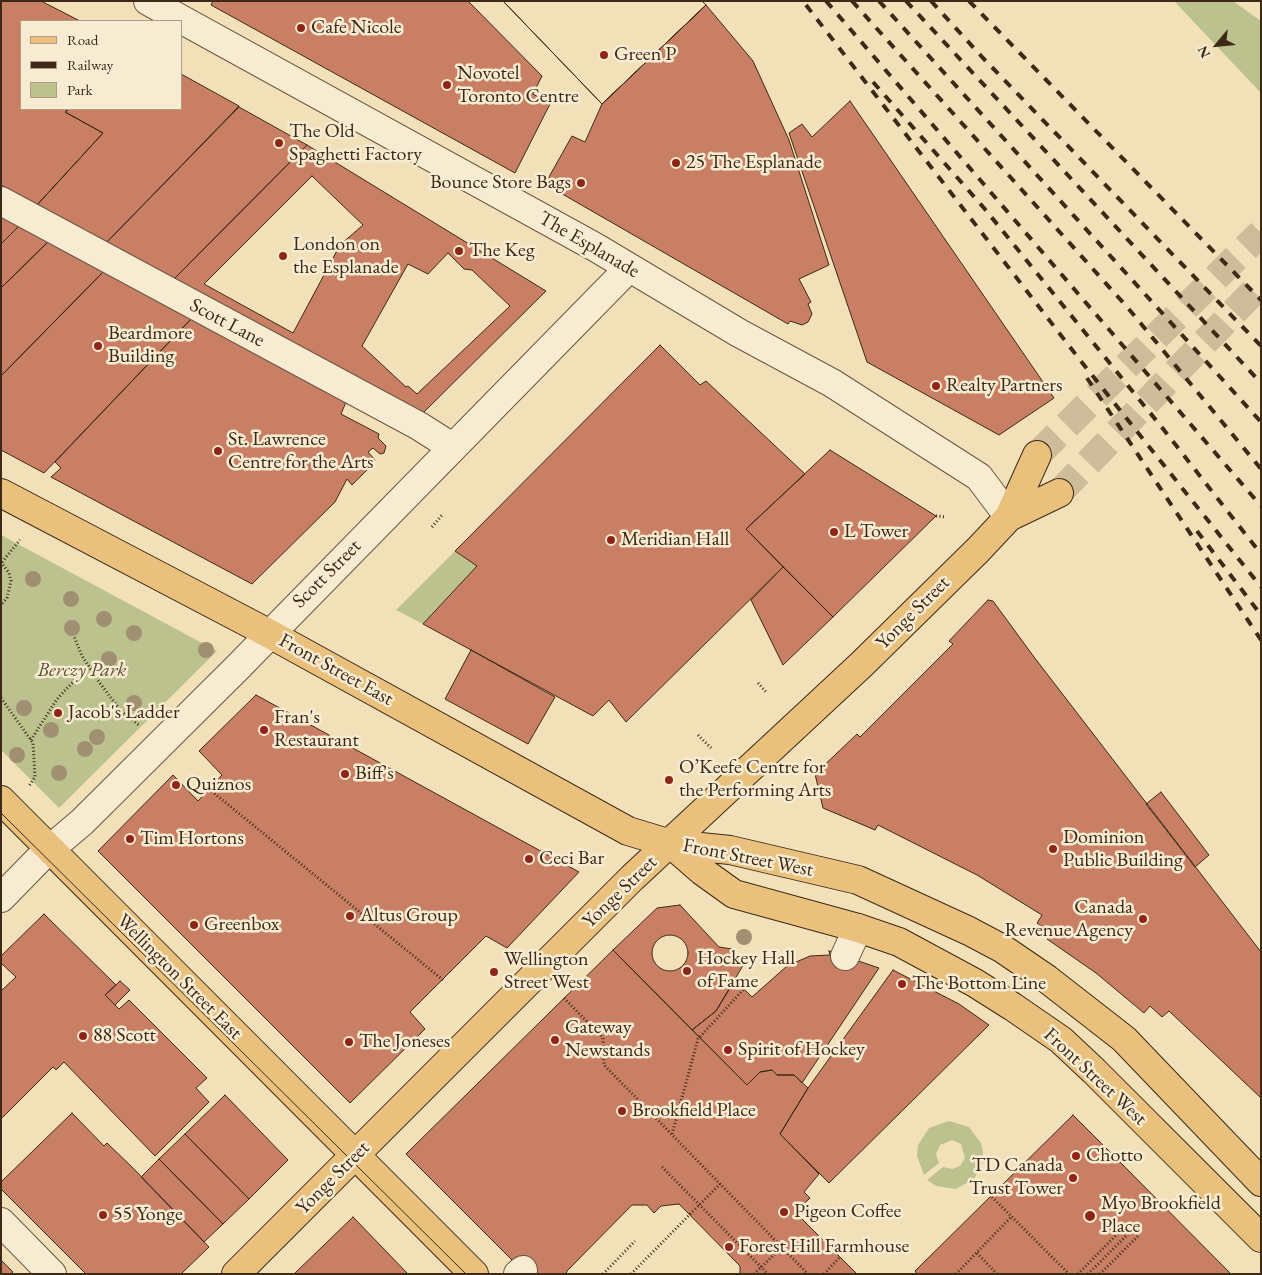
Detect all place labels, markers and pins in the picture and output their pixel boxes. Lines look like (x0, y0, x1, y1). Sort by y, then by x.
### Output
place label: Cafe Nicole (311, 16, 402, 40)
marker: Cafe Nicole (295, 22, 307, 34)
place label: Green P (614, 43, 676, 67)
marker: Green P (598, 49, 610, 61)
place label: Novotel Toronto Centre (457, 62, 579, 109)
marker: Novotel Toronto Centre (441, 79, 453, 91)
place label: The Old Spaghetti Factory (289, 120, 422, 167)
marker: The Old Spaghetti Factory (273, 137, 285, 149)
place label: 25 The Esplanade (686, 151, 822, 175)
marker: 25 The Esplanade (670, 157, 682, 169)
place label: Bounce Store Bags (430, 171, 571, 195)
marker: Bounce Store Bags (575, 177, 587, 189)
place label: London on the Esplanade (293, 233, 398, 280)
place label: The Keg (469, 239, 535, 263)
marker: The Keg (453, 245, 465, 257)
marker: London on the Esplanade (277, 250, 289, 262)
place label: Beardmore Building (108, 322, 192, 369)
marker: Beardmore Building (92, 340, 104, 352)
place label: Realty Partners (946, 374, 1062, 398)
marker: Realty Partners (930, 380, 942, 392)
place label: St. Lawrence Centre for the Arts (228, 428, 373, 475)
marker: St. Lawrence Centre for the Arts (212, 445, 224, 457)
place label: L Tower (844, 520, 908, 544)
marker: L Tower (828, 526, 840, 538)
place label: Meridian Hall (621, 528, 729, 552)
marker: Meridian Hall (605, 534, 617, 546)
place label: Jacob's Ladder (68, 701, 180, 725)
place label: Fran's Restaurant (274, 706, 359, 753)
marker: Jacob's Ladder (52, 707, 64, 719)
marker: Fran's Restaurant (258, 724, 270, 736)
place label: O’Keefe Centre for the Performing Arts (679, 756, 831, 803)
place label: Biff's (355, 762, 394, 786)
marker: Biff's (339, 768, 351, 780)
place label: Quiznos (186, 773, 251, 797)
marker: O’Keefe Centre for the Performing Arts (663, 774, 675, 786)
marker: Quiznos (170, 779, 182, 791)
place label: Dominion Public Building (1063, 826, 1183, 873)
place label: Tim Hortons (140, 827, 244, 851)
marker: Tim Hortons (124, 833, 136, 845)
marker: Dominion Public Building (1047, 843, 1059, 855)
place label: Ceci Bar (539, 847, 604, 871)
marker: Ceci Bar (523, 853, 535, 865)
place label: Canada Revenue Agency (1005, 896, 1133, 943)
place label: Altus Group (360, 904, 458, 928)
marker: Altus Group (344, 910, 356, 922)
place label: Greenbox (204, 913, 279, 937)
marker: Canada Revenue Agency (1137, 913, 1149, 925)
marker: Greenbox (188, 919, 200, 931)
place label: Hockey Hall of Fame (697, 947, 795, 994)
place label: Wellington Street West (504, 948, 589, 995)
marker: Hockey Hall of Fame (681, 965, 693, 977)
marker: Wellington Street West (488, 966, 500, 978)
place label: The Bottom Line (912, 972, 1046, 996)
marker: The Bottom Line (896, 978, 908, 990)
place label: Gateway Newstands (565, 1016, 650, 1063)
place label: 88 Scott (93, 1024, 156, 1048)
marker: 88 Scott (77, 1030, 89, 1042)
place label: The Joneses (359, 1030, 450, 1054)
marker: Gateway Newstands (549, 1034, 561, 1046)
marker: The Joneses (343, 1036, 355, 1048)
place label: Spirit of Hockey (738, 1038, 865, 1062)
marker: Spirit of Hockey (722, 1044, 734, 1056)
place label: Brookfield Place (632, 1099, 756, 1123)
marker: Brookfield Place (616, 1105, 628, 1117)
place label: Chotto (1086, 1144, 1143, 1168)
marker: Chotto (1070, 1150, 1082, 1162)
place label: TD Canada Trust Tower (969, 1154, 1063, 1201)
marker: TD Canada Trust Tower (1067, 1172, 1079, 1184)
place label: Myo Brookfield Place (1101, 1192, 1221, 1239)
place label: Pigeon Coffee (794, 1200, 901, 1224)
place label: 55 Yonge (113, 1203, 183, 1227)
marker: Pigeon Coffee (778, 1206, 790, 1218)
marker: 55 Yonge (97, 1209, 109, 1221)
marker: Myo Brookfield Place (1083, 1209, 1097, 1223)
place label: Forest Hill Farmhouse (739, 1235, 909, 1259)
marker: Forest Hill Farmhouse (723, 1241, 735, 1253)

